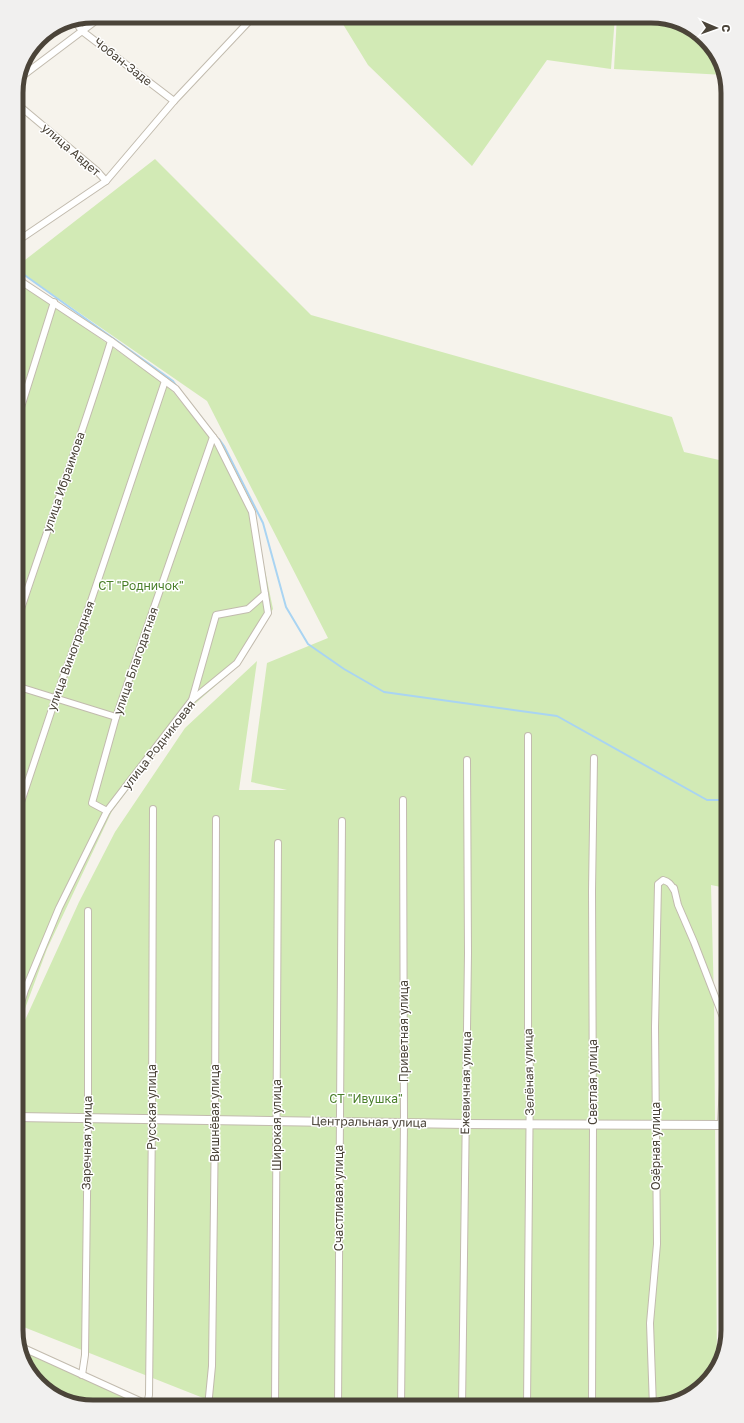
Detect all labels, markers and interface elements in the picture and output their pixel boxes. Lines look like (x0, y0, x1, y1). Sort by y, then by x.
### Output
north arrow (696, 8, 736, 48)
text: С (720, 24, 733, 33)
street label: Чобан-Заде (91, 34, 155, 89)
street label: улица Авдет (39, 120, 104, 179)
street label: улица Ибраимова (39, 430, 88, 534)
park label: СТ "Родничок" (98, 578, 184, 593)
street label: улица Виноградная (44, 599, 97, 713)
street label: улица Благодатная (110, 605, 161, 717)
street label: улица Родниковая (119, 697, 198, 792)
street label: Приветная улица (396, 980, 411, 1082)
street label: Зелёная улица (520, 1028, 537, 1116)
street label: Ежевичная улица (457, 1031, 474, 1135)
street label: Светлая улица (585, 1039, 600, 1125)
street label: Русская улица (144, 1064, 159, 1150)
street label: Вишнёвая улица (207, 1064, 222, 1162)
street label: Широкая улица (269, 1079, 284, 1171)
park label: СТ "Ивушка" (329, 1091, 403, 1106)
street label: Заречная улица (78, 1096, 95, 1190)
street label: Озёрная улица (648, 1102, 663, 1190)
street label: Центральная улица (311, 1113, 427, 1130)
street label: Счастливая улица (331, 1145, 346, 1251)

